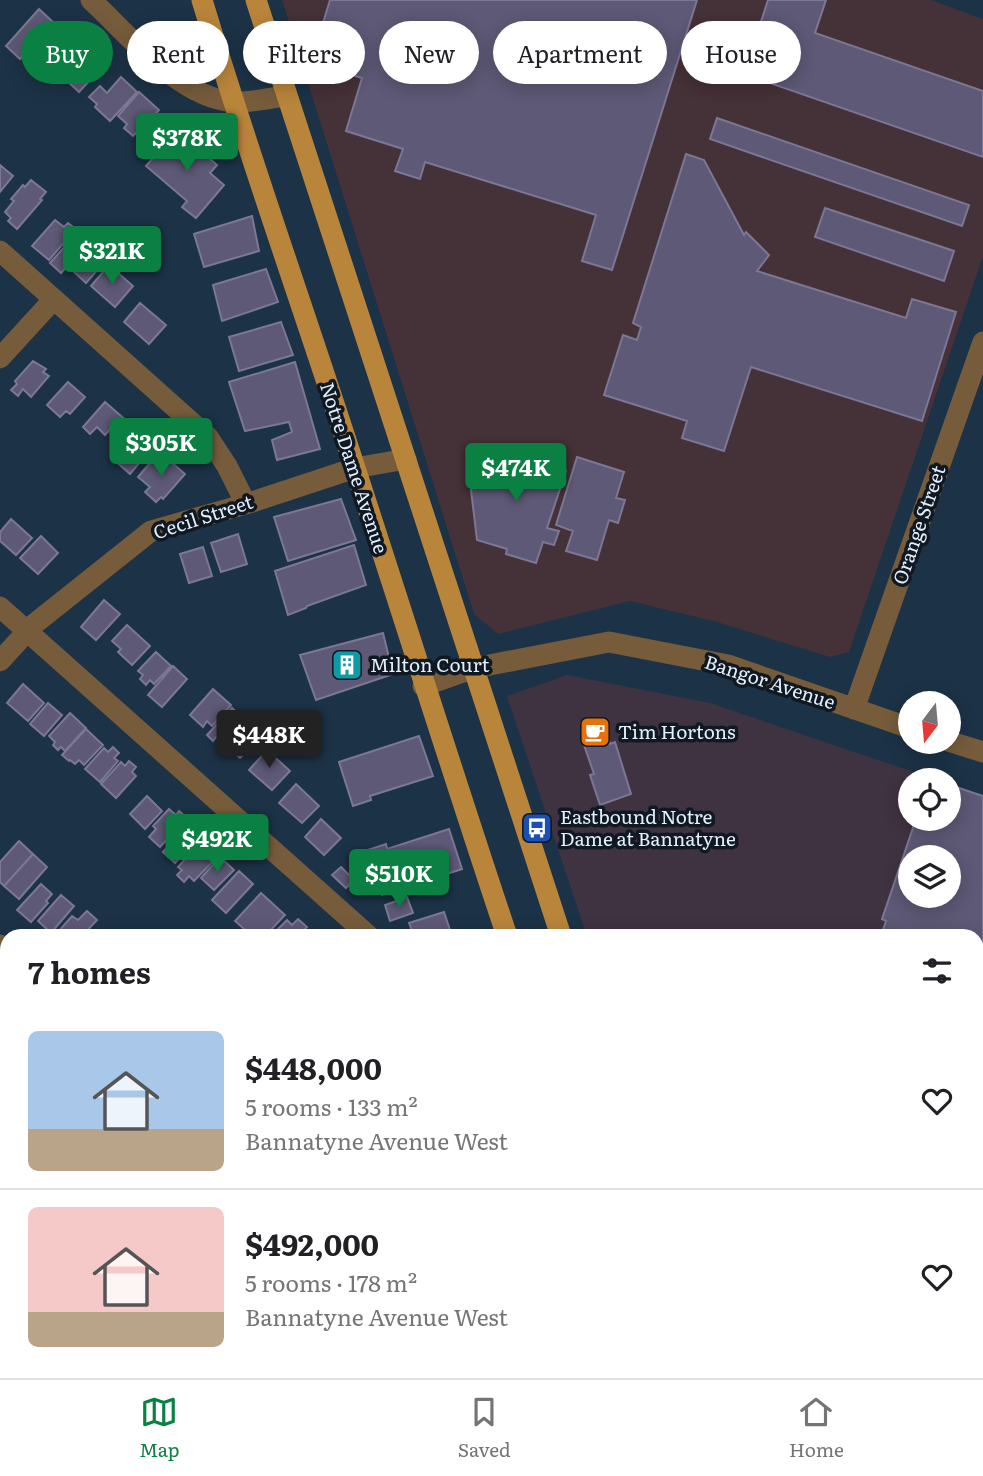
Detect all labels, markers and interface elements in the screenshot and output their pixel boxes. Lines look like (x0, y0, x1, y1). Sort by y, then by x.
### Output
chip: Buy (21, 21, 113, 84)
chip: Rent (127, 21, 229, 84)
chip: Filters (243, 21, 365, 84)
chip: New (379, 21, 479, 84)
chip: Apartment (493, 21, 667, 84)
chip: House (681, 21, 801, 84)
pin: $378K (138, 114, 236, 173)
text: $378K (152, 119, 222, 153)
pin: $321K (63, 226, 161, 286)
text: $321K (79, 232, 145, 266)
street label: Notre Dame Avenue (314, 378, 396, 557)
pin: $305K (112, 419, 210, 478)
text: $305K (125, 424, 197, 458)
pin: $474K (467, 444, 565, 503)
text: $474K (481, 449, 551, 483)
street label: Orange Street (885, 461, 952, 588)
street label: Cecil Street (149, 487, 257, 545)
street label: Bangor Avenue (701, 647, 839, 715)
building icon: Milton Court (330, 648, 364, 682)
place label: Milton Court (370, 650, 490, 678)
north arrow (898, 691, 961, 754)
map controls (898, 691, 961, 908)
pin: $448K (220, 710, 318, 770)
cafe icon: Tim Hortons (578, 715, 612, 749)
text: $448K (232, 716, 306, 750)
place label: Tim Hortons (618, 717, 736, 745)
button: locate (898, 768, 961, 831)
place label: Eastbound Notre Dame at Bannatyne (560, 802, 736, 852)
bus stop icon: Eastbound Notre Dame at Bannatyne (520, 811, 554, 845)
pin: $492K (168, 814, 266, 874)
text: $492K (182, 820, 252, 854)
button: layers (898, 845, 961, 908)
pin: $510K (350, 850, 448, 909)
text: $510K (365, 855, 433, 889)
text: 7 homes (28, 949, 151, 993)
icon: filters (918, 952, 956, 990)
text: $448,000 (245, 1045, 382, 1089)
icon: home (84, 1059, 168, 1143)
icon: heart (918, 1082, 956, 1120)
text: 5 rooms · 133 m² (245, 1089, 418, 1123)
text: Bannatyne Avenue West (245, 1123, 508, 1157)
text: $492,000 (245, 1221, 379, 1265)
icon: home (84, 1235, 168, 1319)
icon: heart (918, 1258, 956, 1296)
text: 5 rooms · 178 m² (245, 1265, 417, 1299)
text: Bannatyne Avenue West (245, 1299, 508, 1333)
tab: Map (139, 1393, 180, 1463)
tab: Saved (458, 1393, 511, 1463)
tab: Home (789, 1393, 844, 1463)

